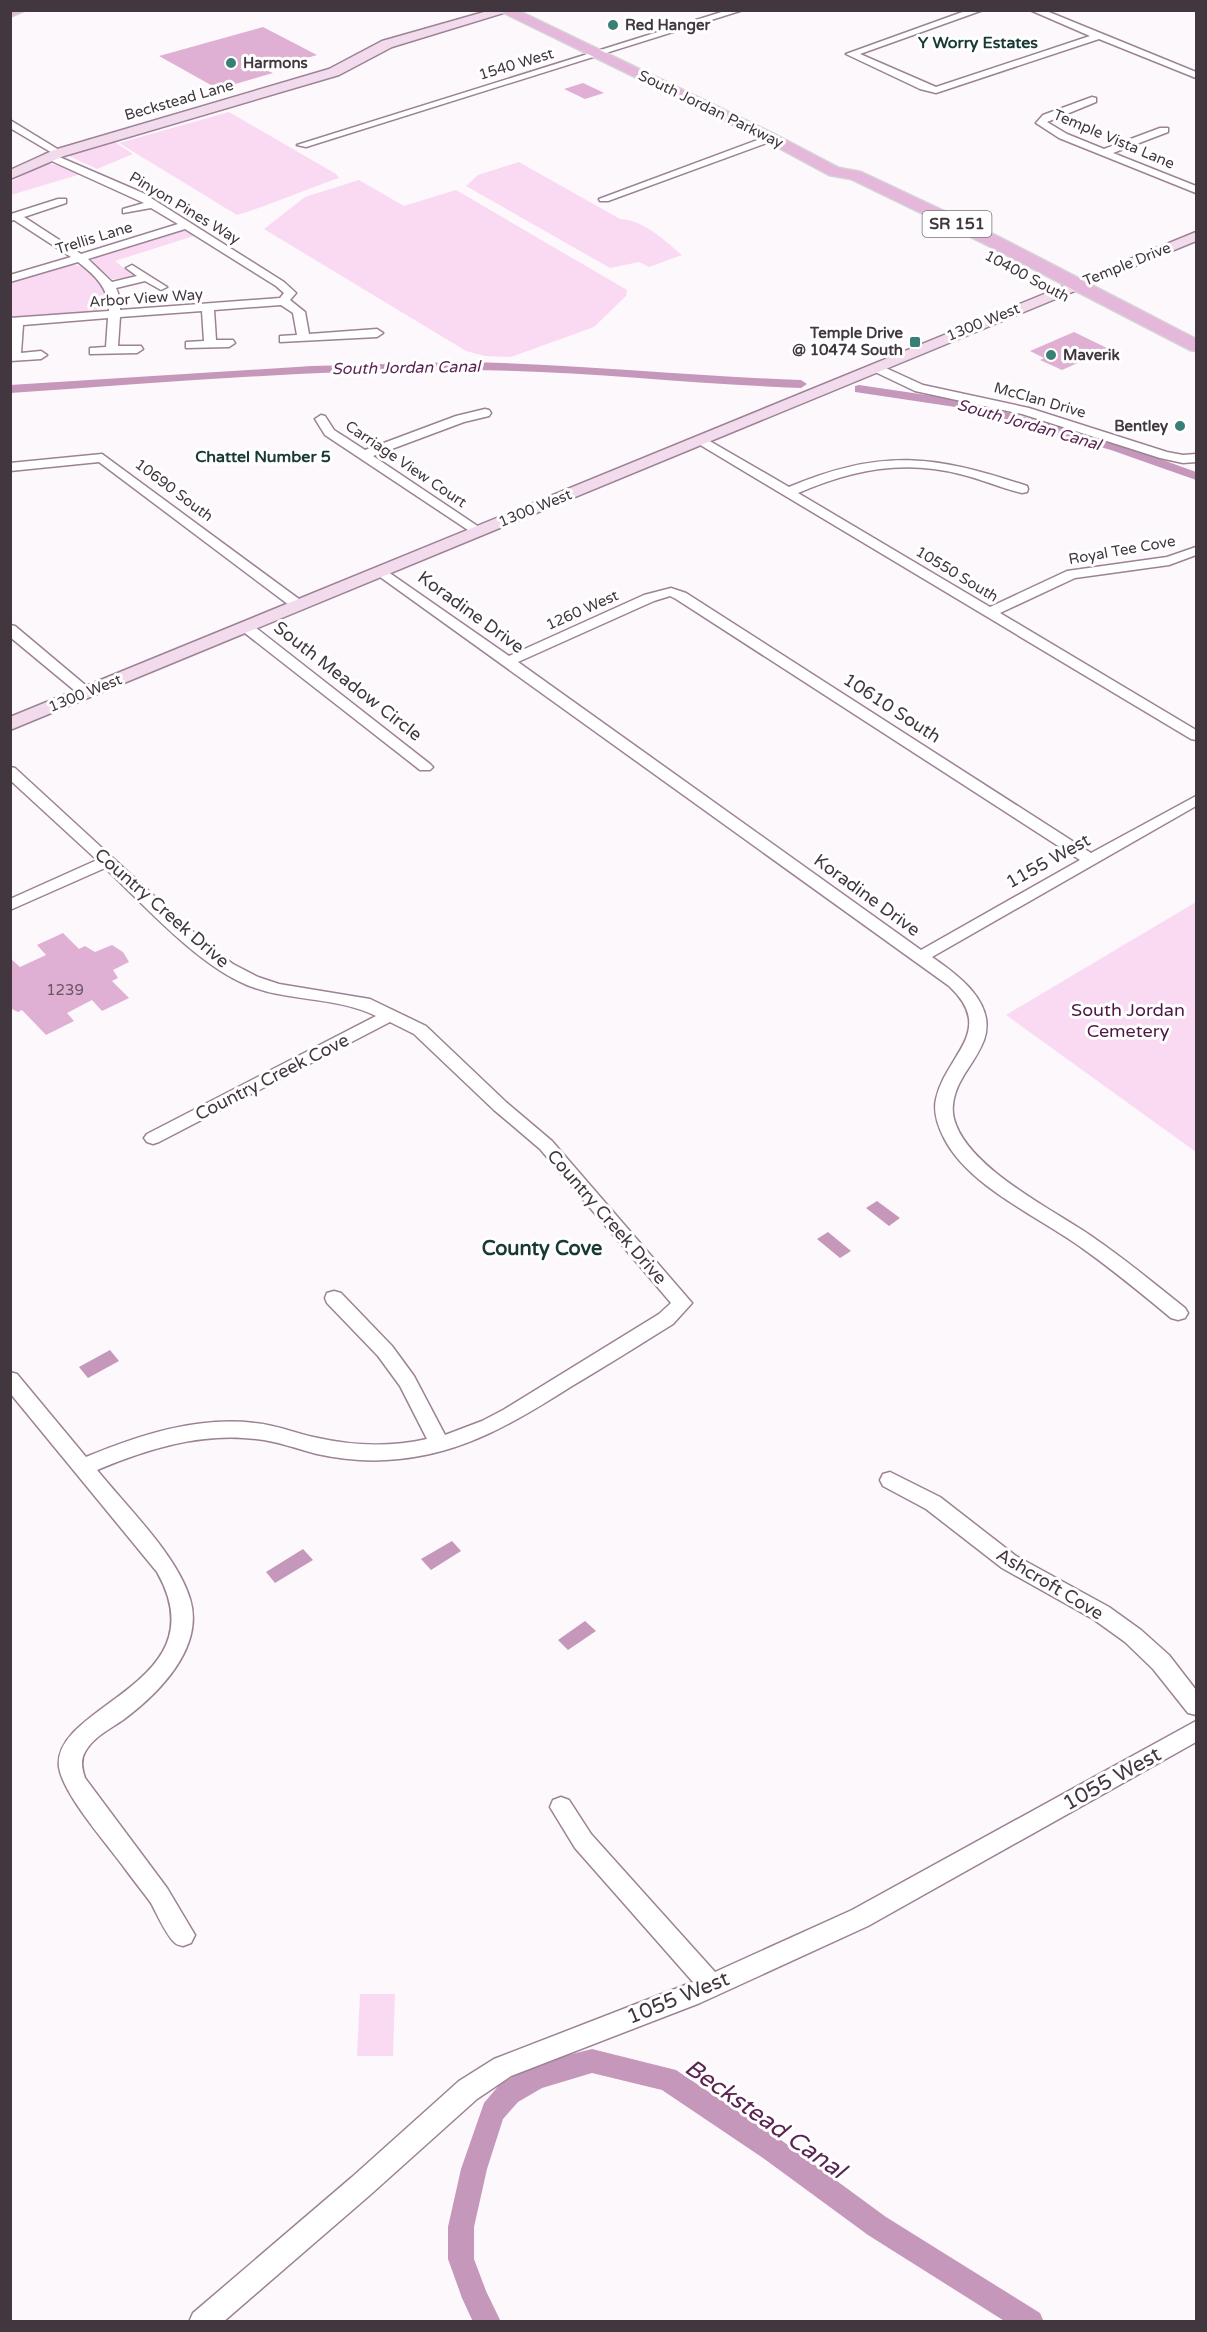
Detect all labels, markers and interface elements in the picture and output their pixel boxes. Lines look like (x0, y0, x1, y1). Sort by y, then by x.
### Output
place label: Red Hanger (625, 16, 710, 35)
marker: Red Hanger (606, 18, 620, 32)
district label: Y Worry Estates (918, 33, 1038, 53)
street label: 1540 West (476, 44, 556, 84)
place label: Harmons (243, 54, 308, 72)
marker: Harmons (224, 56, 238, 70)
street label: South Jordan Parkway (636, 66, 786, 152)
street label: Beckstead Lane (122, 76, 236, 124)
street label: Temple Vista Lane (1051, 105, 1177, 173)
street label: Pinyon Pines Way (126, 168, 244, 248)
road number: SR 151 (922, 211, 992, 237)
street label: Trellis Lane (53, 218, 135, 258)
street label: Temple Drive (1081, 238, 1173, 290)
street label: 10400 South (982, 246, 1072, 306)
street label: Arbor View Way (88, 285, 204, 311)
street label: 1300 West (944, 299, 1023, 345)
place label: Temple Drive @ 10474 South (792, 324, 903, 359)
marker: Temple Drive @ 10474 South (908, 335, 922, 349)
place label: Maverik (1063, 346, 1120, 364)
marker: Maverik (1044, 348, 1058, 362)
water label: South Jordan Canal (332, 357, 482, 379)
street label: McClan Drive (992, 378, 1088, 422)
water label: South Jordan Canal (955, 395, 1105, 456)
street label: Carriage View Court (342, 417, 470, 511)
place label: Bentley (1114, 417, 1168, 436)
marker: Bentley (1173, 419, 1187, 433)
district label: Chattel Number 5 (195, 447, 331, 467)
street label: 10690 South (131, 455, 217, 525)
street label: 1300 West (496, 485, 575, 531)
street label: Royal Tee Cove (1067, 532, 1177, 568)
street label: 10550 South (912, 542, 1002, 606)
street label: Koradine Drive (414, 566, 528, 658)
street label: 1260 West (543, 586, 621, 634)
street label: South Meadow Circle (270, 616, 426, 746)
street label: 10610 South (839, 668, 945, 748)
street label: 1300 West (46, 670, 125, 716)
street label: 1155 West (1002, 829, 1094, 893)
street label: Country Creek Drive (90, 844, 234, 972)
street label: Koradine Drive (810, 849, 924, 941)
house number: 1239 (46, 981, 84, 999)
park label: South Jordan Cemetery (1071, 999, 1185, 1042)
street label: Country Creek Cove (191, 1029, 353, 1125)
street label: Country Creek Drive (543, 1145, 671, 1289)
district label: County Cove (482, 1237, 602, 1261)
street label: Ashcroft Cove (992, 1543, 1108, 1625)
street label: 1055 West (1059, 1742, 1165, 1816)
street label: 1055 West (623, 1966, 733, 2030)
water label: Beckstead Canal (679, 2053, 853, 2187)

